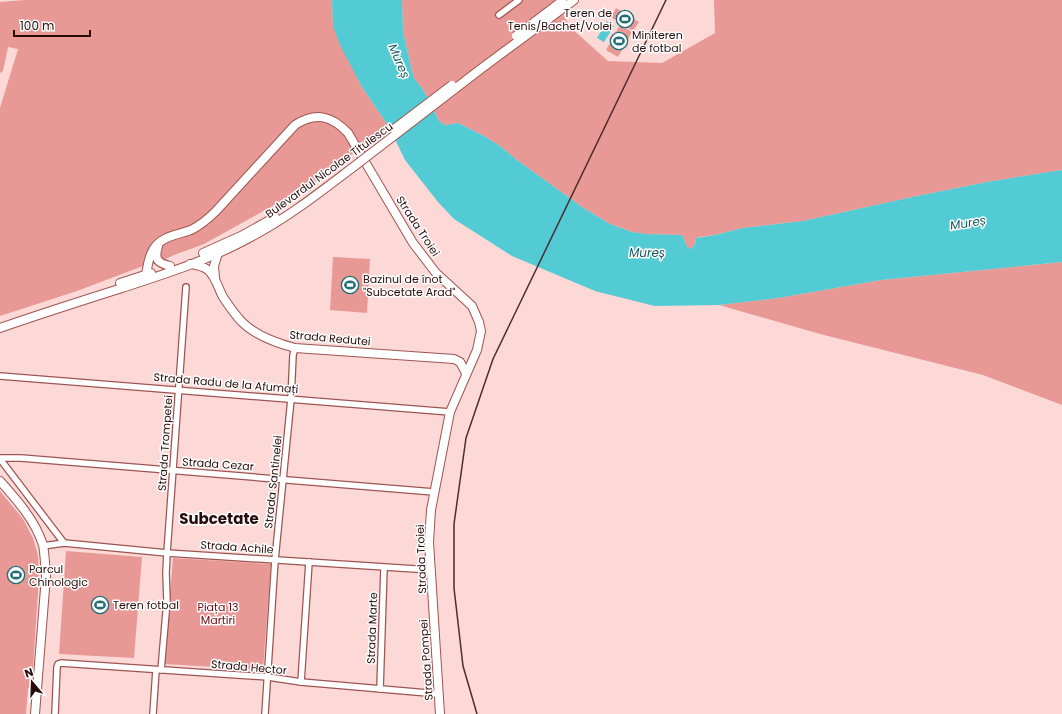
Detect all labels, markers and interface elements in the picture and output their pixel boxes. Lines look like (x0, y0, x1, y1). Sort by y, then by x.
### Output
place label: Teren de Tenis/Bachet/Volei (508, 5, 612, 34)
sports icon: Teren de Tenis/Bachet/Volei (615, 9, 635, 29)
scale bar (14, 12, 90, 38)
text: 100 m (20, 17, 54, 34)
place label: Miniteren de fotbal (632, 27, 683, 56)
sports icon: Miniteren de fotbal (609, 31, 629, 51)
water label: Mureș (385, 41, 414, 81)
street label: Bulevardul Nicolae Titulescu (262, 118, 396, 222)
street label: Strada Troiei (392, 193, 444, 260)
water label: Mureș (949, 211, 987, 234)
water label: Mureș (629, 244, 665, 261)
place label: Bazinul de înot "Subcetate Arad" (363, 271, 455, 300)
sports icon: Bazinul de înot "Subcetate Arad" (340, 275, 360, 295)
street label: Strada Redutei (289, 326, 371, 350)
street label: Strada Radu de la Afumați (153, 369, 299, 397)
street label: Strada Trompetei (154, 394, 176, 491)
street label: Strada Santinelei (260, 434, 286, 529)
street label: Strada Cezar (182, 454, 254, 474)
district label: Subcetate (179, 508, 259, 529)
street label: Strada Troiei (412, 524, 430, 594)
street label: Strada Achile (200, 536, 274, 558)
place label: Parcul Chinologic (29, 561, 88, 590)
sports icon: Parcul Chinologic (6, 565, 26, 585)
street label: Strada Marte (363, 592, 381, 664)
sports icon: Teren fotbal (90, 595, 110, 615)
place label: Teren fotbal (113, 597, 179, 613)
park label: Piața 13 Martiri (198, 599, 238, 628)
street label: Strada Pompei (415, 618, 437, 701)
street label: Strada Hector (210, 656, 288, 678)
north arrow (12, 662, 52, 702)
text: N (22, 664, 35, 681)

